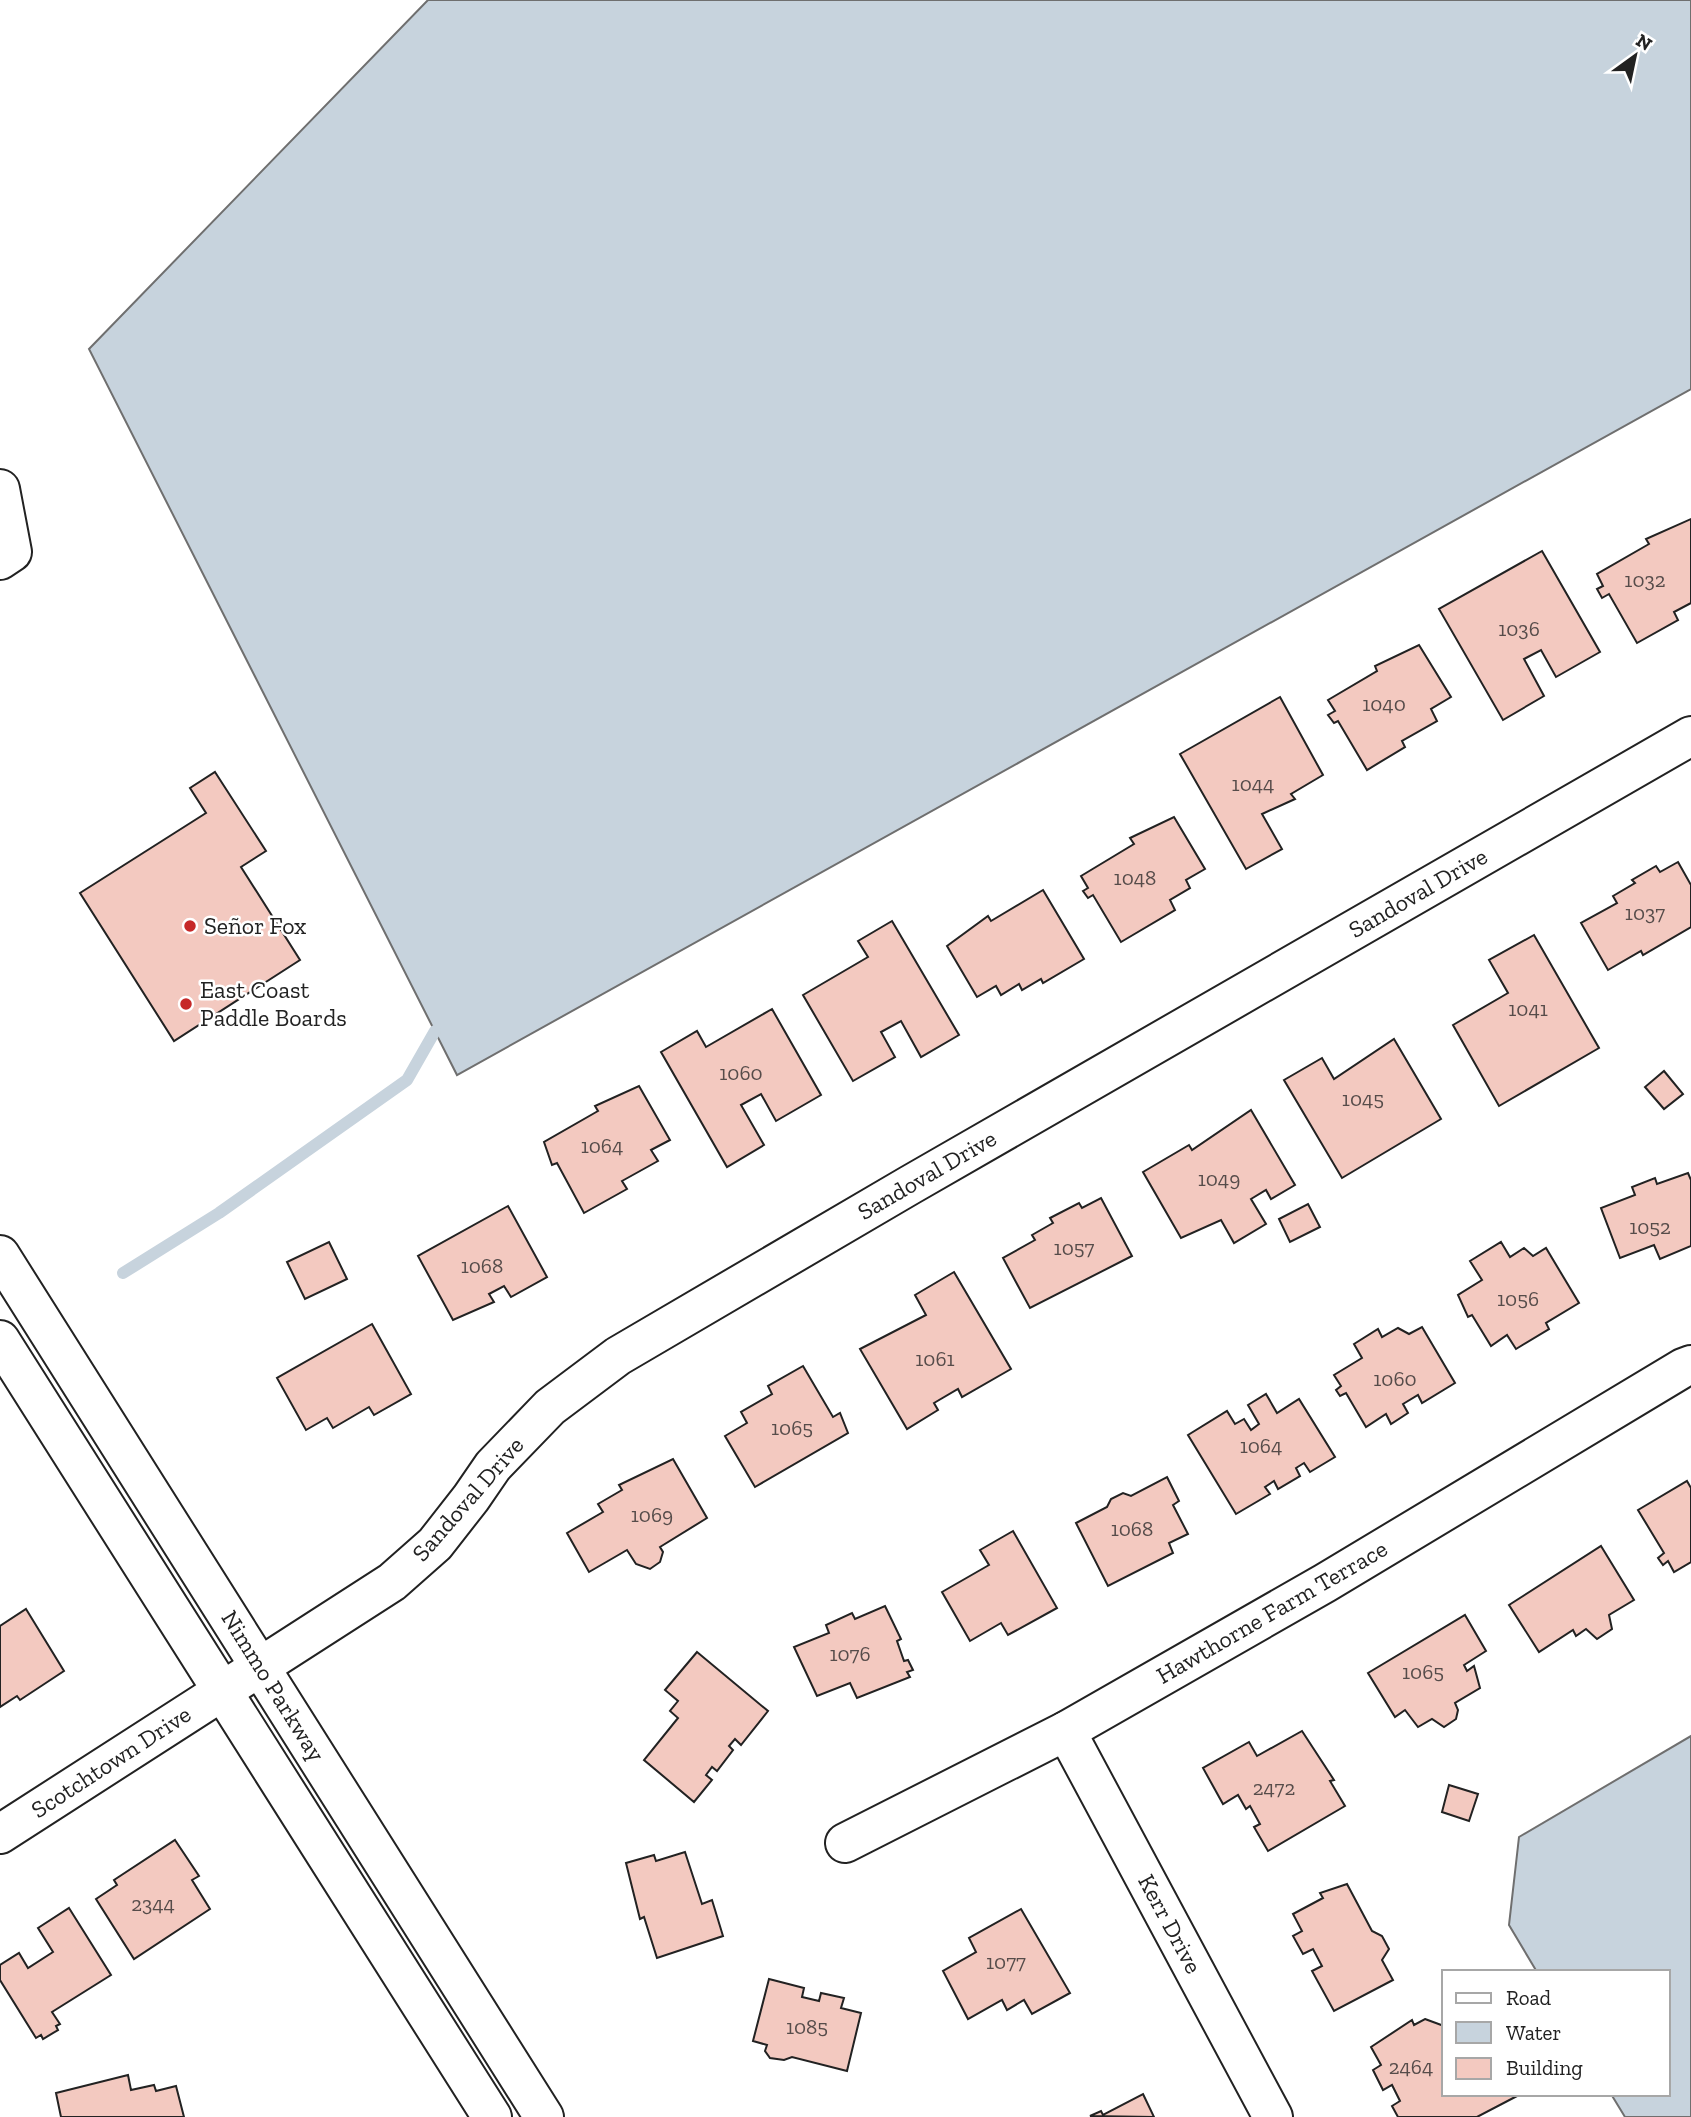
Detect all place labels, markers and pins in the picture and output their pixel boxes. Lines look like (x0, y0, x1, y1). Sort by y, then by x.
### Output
place label: Señor Fox (204, 911, 306, 940)
marker: Señor Fox (182, 918, 198, 934)
place label: East Coast Paddle Boards (200, 975, 347, 1032)
marker: East Coast Paddle Boards (178, 996, 194, 1012)

